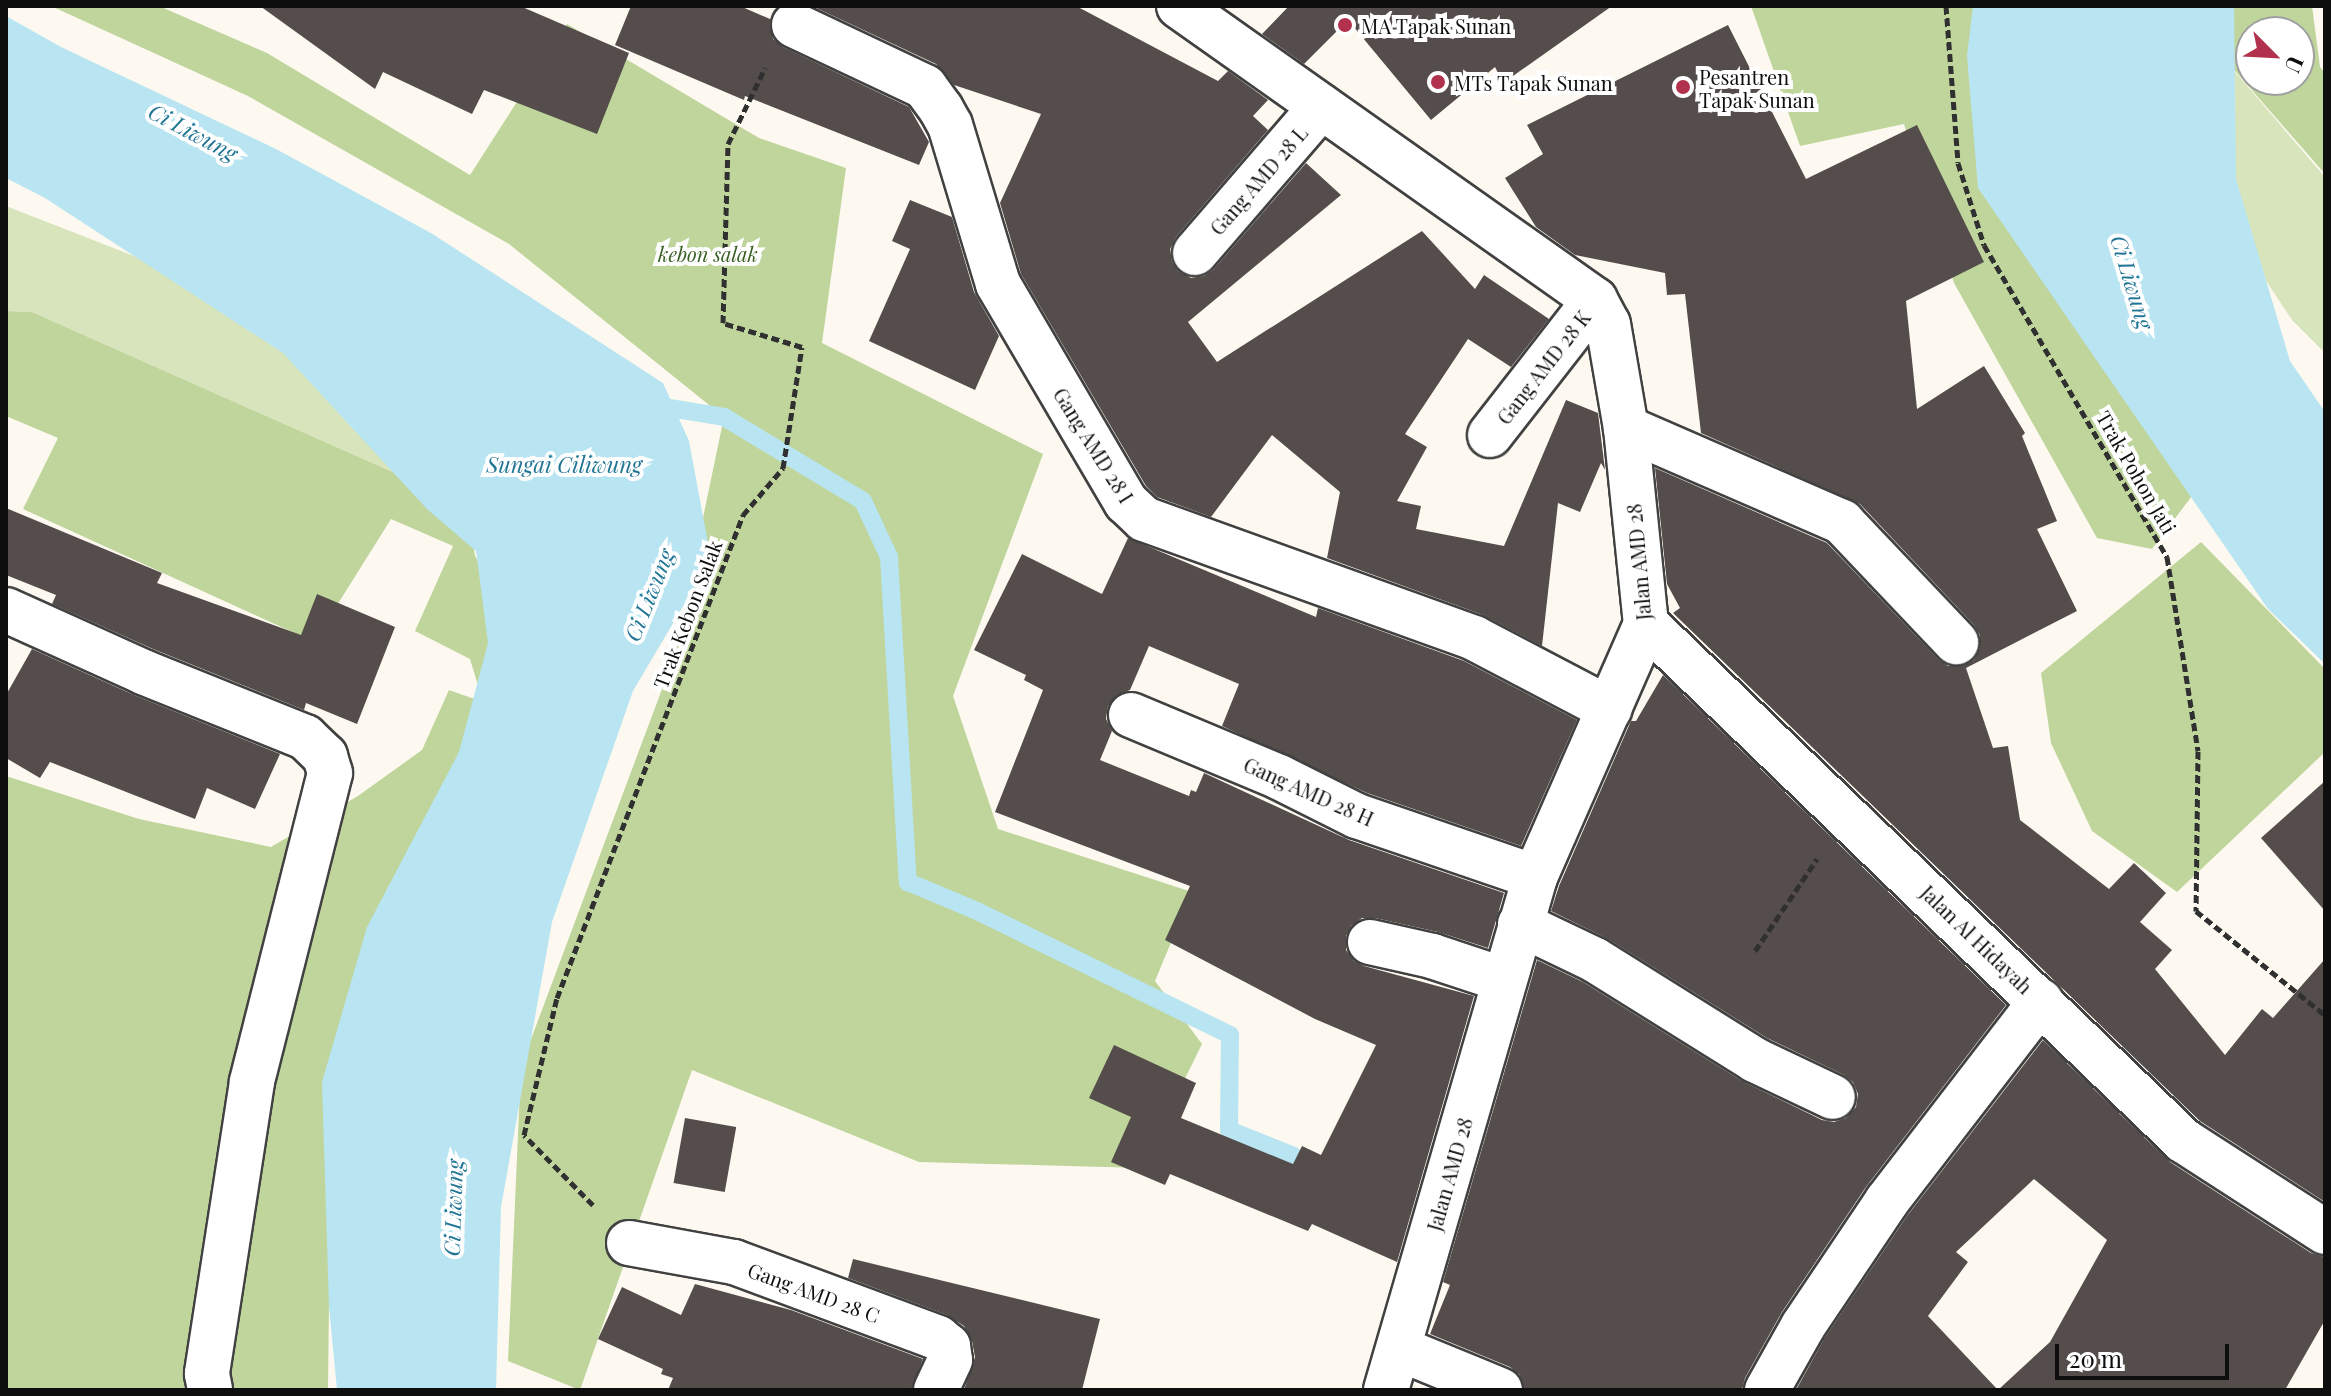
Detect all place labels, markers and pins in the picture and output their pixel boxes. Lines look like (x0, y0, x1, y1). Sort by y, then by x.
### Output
place label: MA Tapak Sunan (1361, 13, 1512, 37)
marker: MA Tapak Sunan (1336, 16, 1354, 34)
place label: Pesantren Tapak Sunan (1699, 64, 1815, 111)
place label: MTs Tapak Sunan (1454, 70, 1613, 94)
marker: MTs Tapak Sunan (1429, 73, 1447, 91)
marker: Pesantren Tapak Sunan (1674, 78, 1692, 96)

